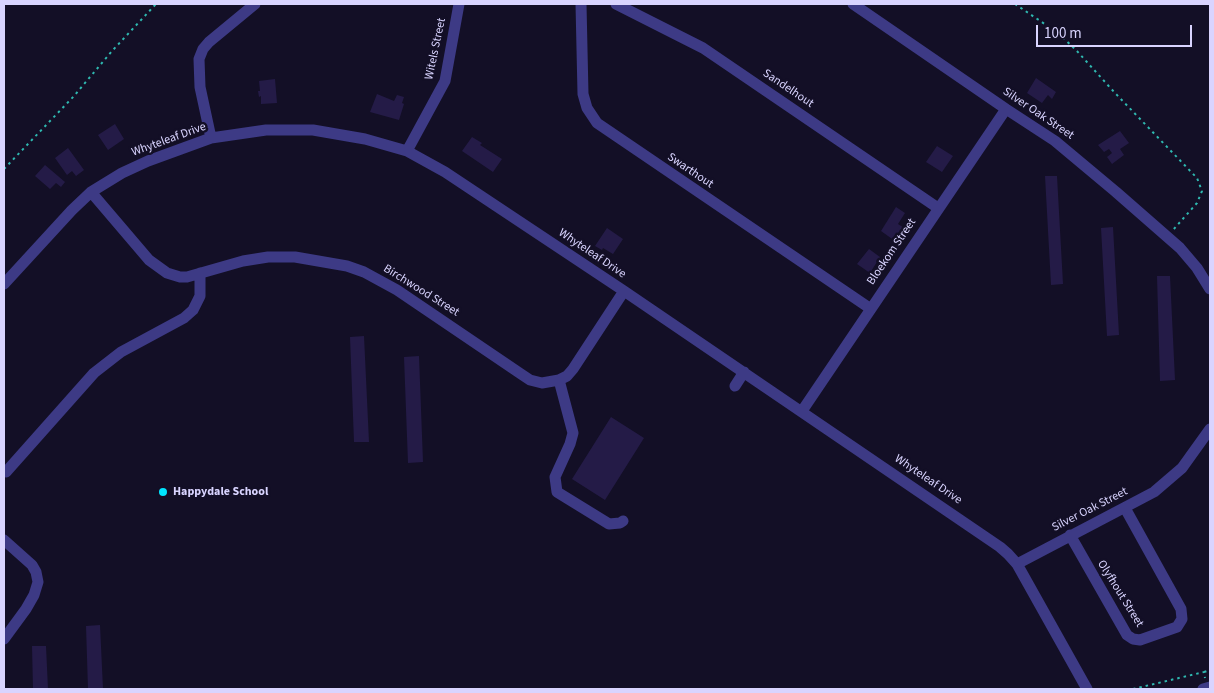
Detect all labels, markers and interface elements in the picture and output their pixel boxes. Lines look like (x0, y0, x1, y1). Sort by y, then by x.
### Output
scale bar (1039, 15, 1195, 47)
street label: Witels Street (422, 17, 450, 81)
text: 100 m (1044, 23, 1082, 44)
street label: Sandelhout (760, 67, 816, 111)
street label: Silver Oak Street (1000, 85, 1076, 143)
street label: Whyteleaf Drive (130, 120, 208, 160)
street label: Swarthout (664, 150, 716, 192)
street label: Bloekom Street (864, 216, 920, 288)
street label: Whyteleaf Drive (556, 226, 628, 282)
street label: Birchwood Street (380, 262, 462, 320)
street label: Whyteleaf Drive (892, 452, 964, 508)
place label: Happydale School (173, 485, 268, 499)
street label: Silver Oak Street (1050, 485, 1130, 535)
marker: Happydale School (157, 486, 169, 498)
street label: Olyfhout Street (1094, 558, 1146, 630)

